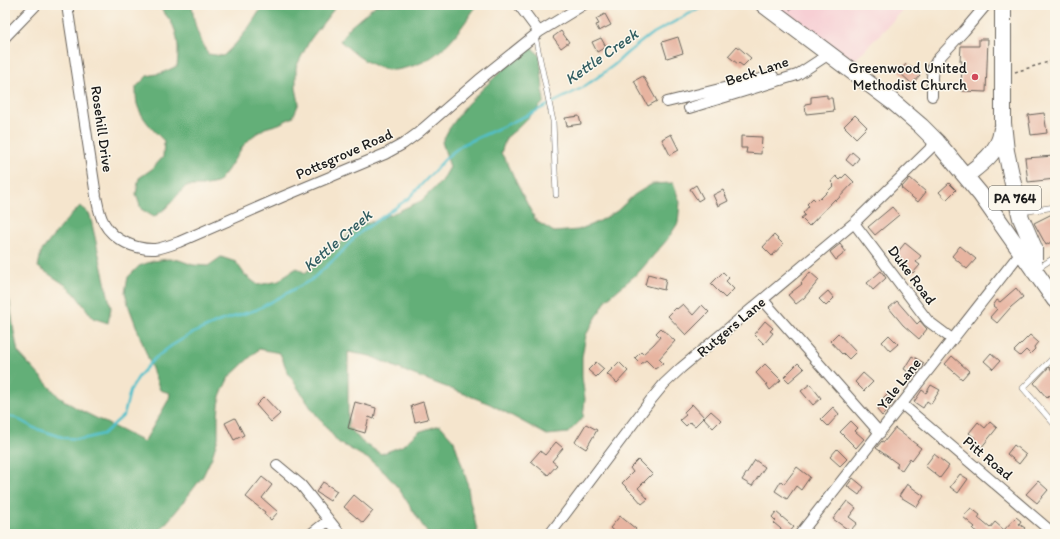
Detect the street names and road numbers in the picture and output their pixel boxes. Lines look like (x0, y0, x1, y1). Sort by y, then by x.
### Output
street label: Beck Lane (723, 52, 791, 90)
street label: Rosehill Drive (87, 85, 117, 173)
street label: Pottsgrove Road (293, 125, 395, 183)
road number: PA 764 (989, 186, 1041, 210)
street label: Duke Road (884, 242, 940, 308)
street label: Rutgers Lane (693, 293, 769, 361)
street label: Yale Lane (873, 355, 925, 413)
street label: Pitt Road (959, 432, 1017, 484)

